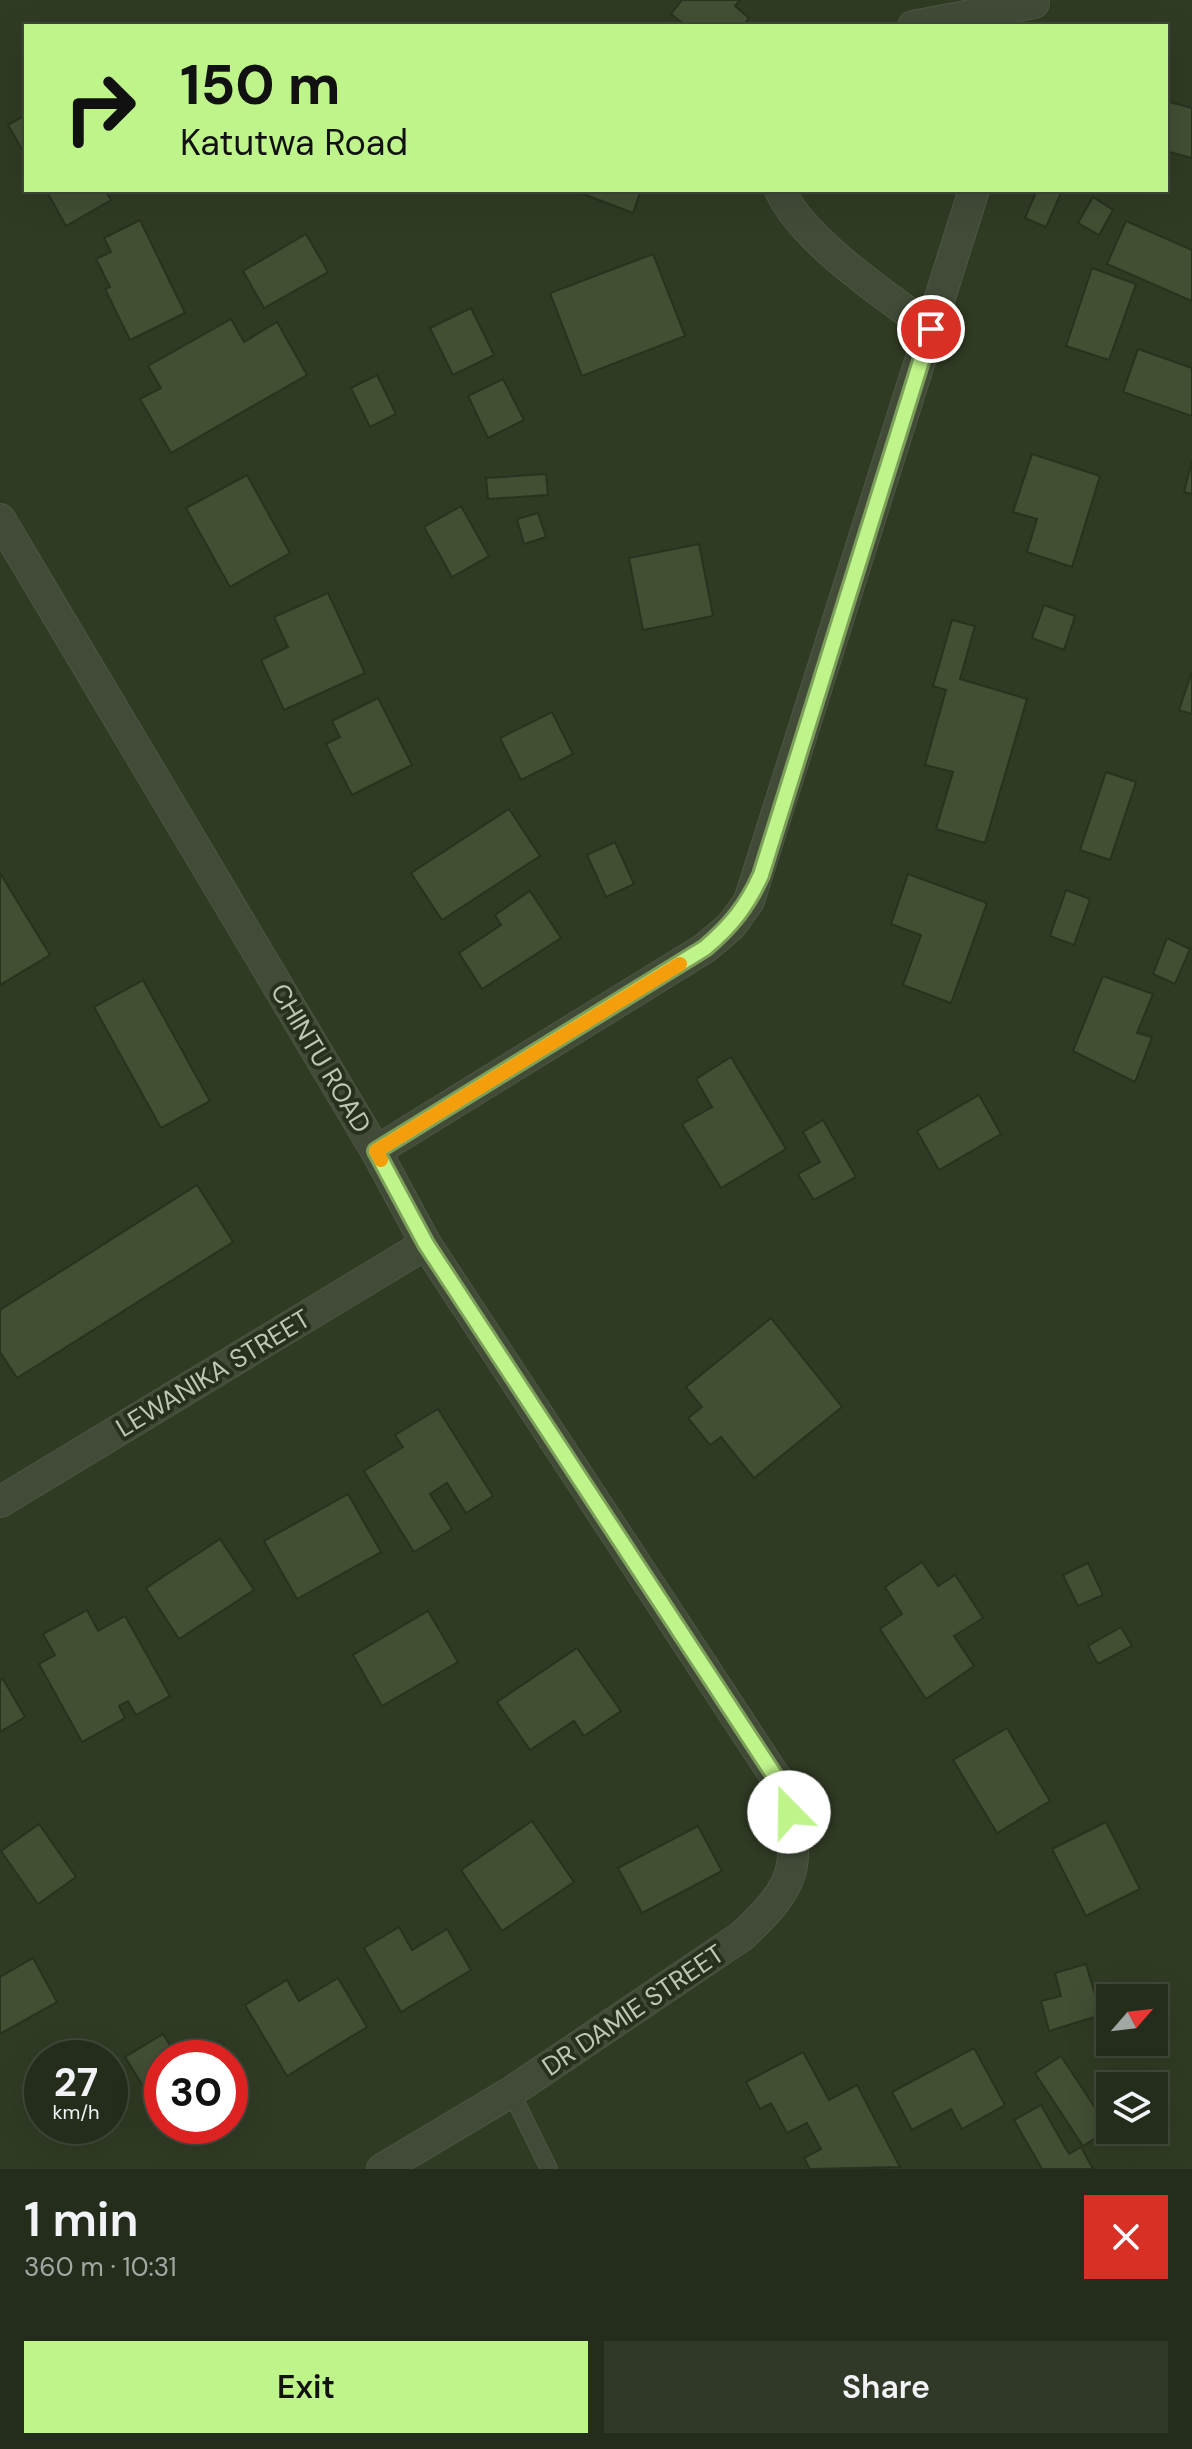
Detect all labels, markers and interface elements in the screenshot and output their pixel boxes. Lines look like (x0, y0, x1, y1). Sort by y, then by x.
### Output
text: 150 m (180, 48, 341, 121)
icon: right (48, 56, 152, 160)
text: Katutwa Road (180, 119, 408, 166)
pin (897, 295, 965, 363)
icon: arrive (909, 307, 953, 351)
street label: CHINTU ROAD (263, 977, 379, 1139)
street label: LEWANIKA STREET (110, 1302, 316, 1444)
position arrow (747, 1770, 831, 1854)
street label: DR DAMIE STREET (535, 1937, 731, 2083)
north arrow (1096, 1984, 1168, 2056)
map controls (1096, 1984, 1168, 2144)
speed limit sign: 30 (144, 2040, 248, 2144)
text: 27 (54, 2056, 98, 2108)
button: layers (1096, 2072, 1168, 2144)
text: km/h (52, 2099, 100, 2125)
text: 1 min (24, 2188, 139, 2251)
button: close (1084, 2195, 1168, 2279)
text: 360 m · 10:31 (24, 2250, 177, 2284)
button: Exit (24, 2341, 588, 2433)
button: Share (604, 2341, 1168, 2433)

